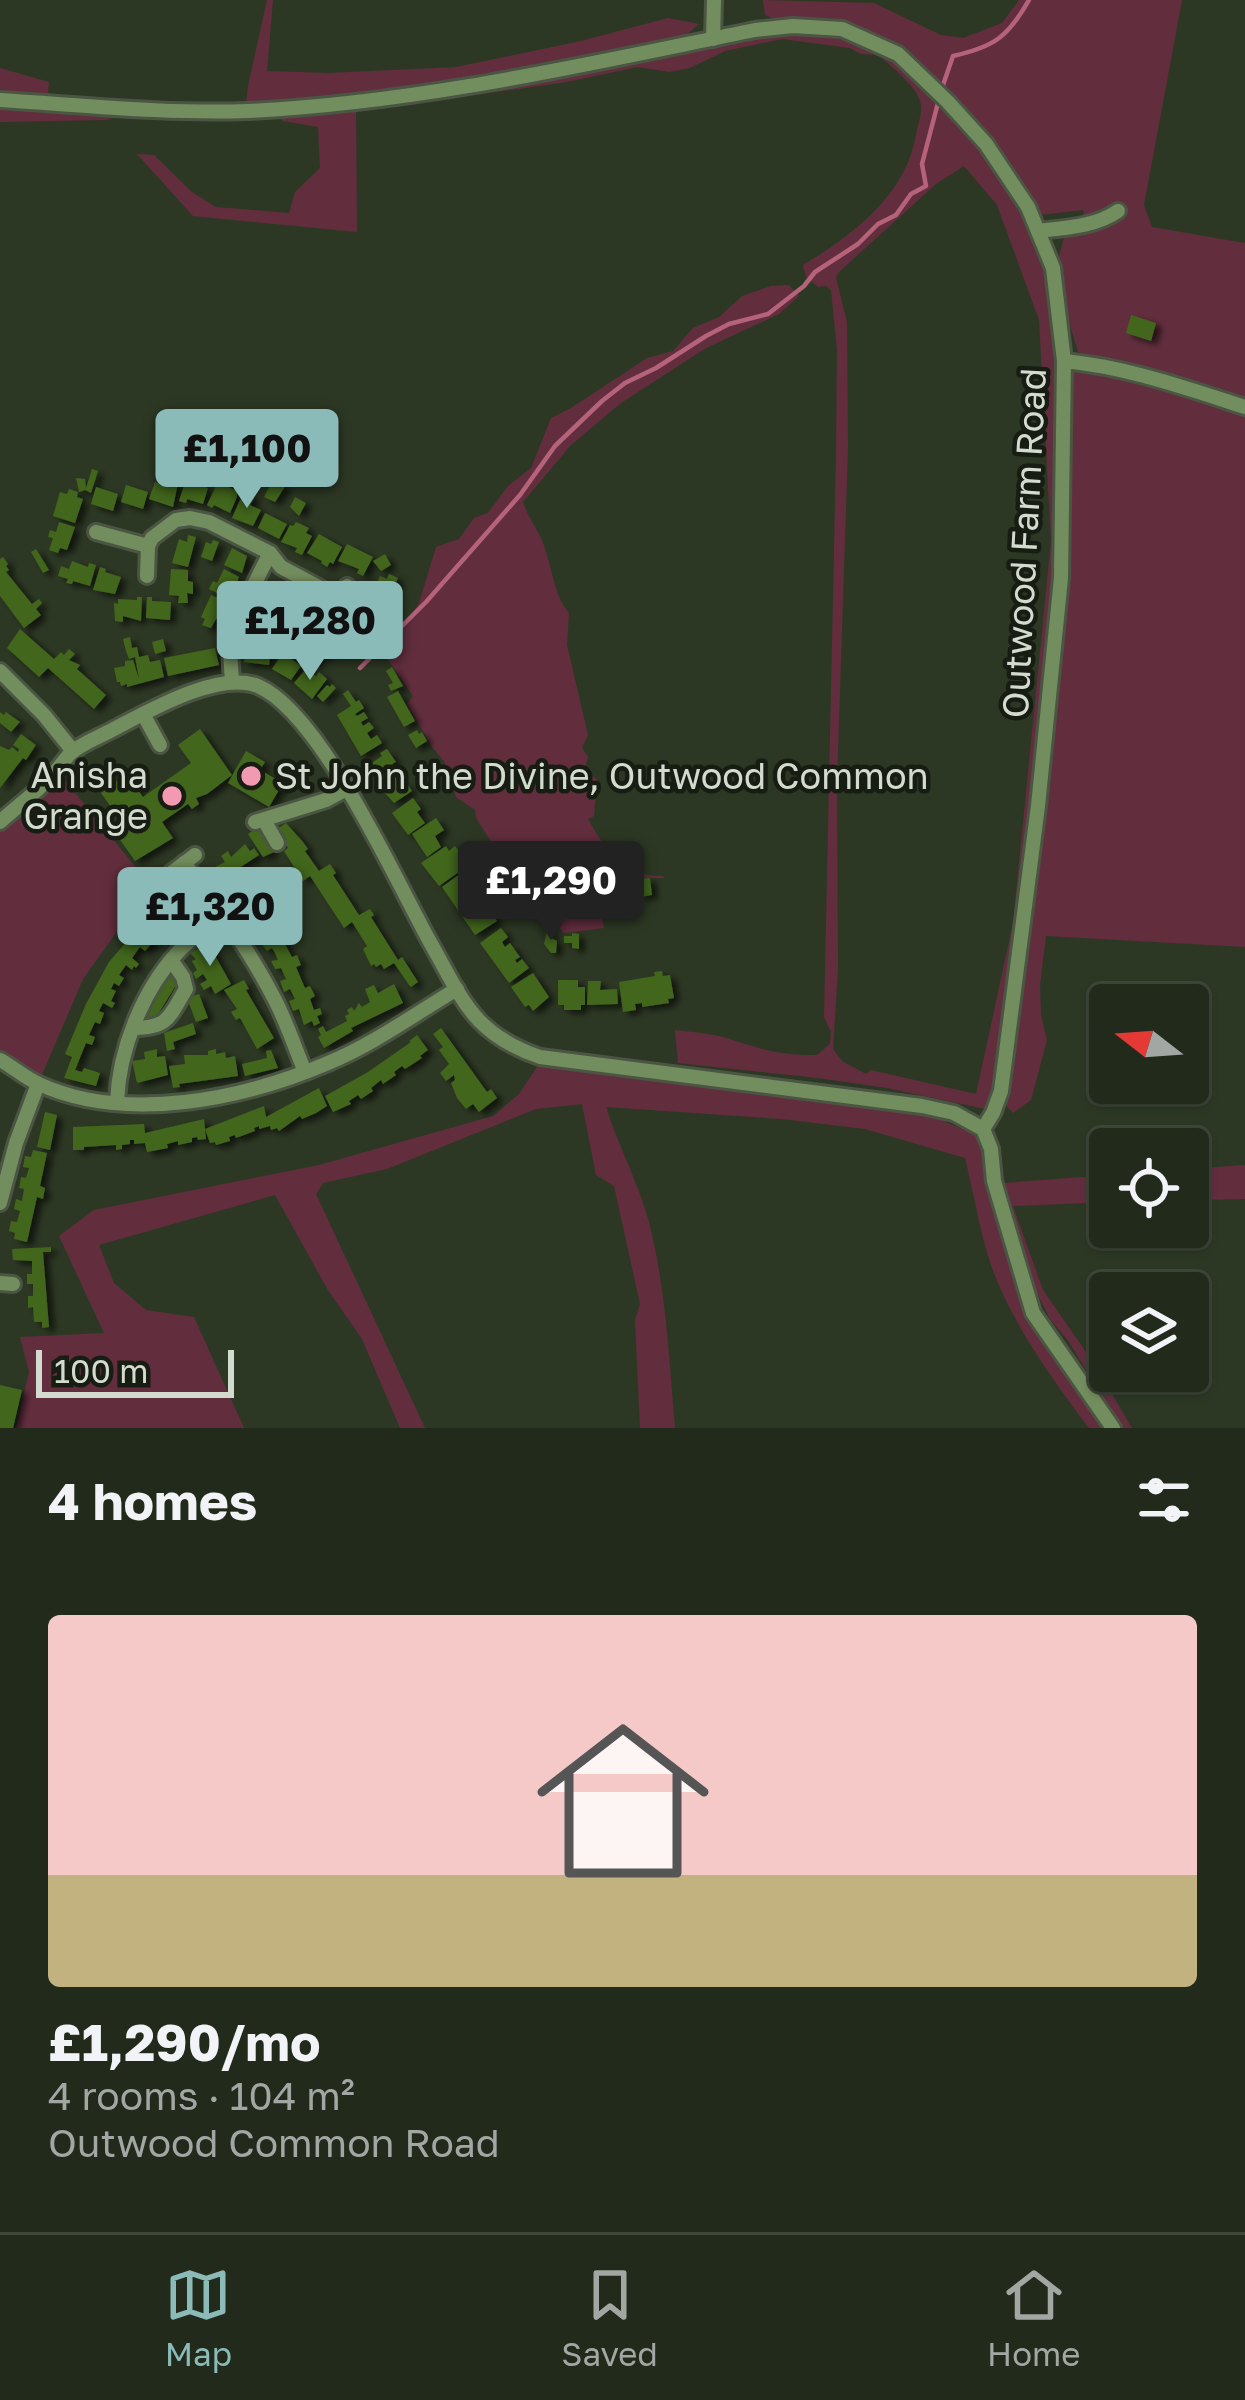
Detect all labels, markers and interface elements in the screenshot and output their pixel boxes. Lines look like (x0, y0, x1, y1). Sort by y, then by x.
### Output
street label: Outwood Farm Road (993, 367, 1054, 719)
pin: £1,100 (149, 409, 345, 511)
text: £1,100 (182, 424, 312, 471)
pin: £1,280 (212, 581, 408, 683)
text: £1,280 (244, 596, 376, 643)
place label: Anisha Grange (23, 753, 148, 837)
place label: St John the Divine, Outwood Common (275, 754, 929, 797)
marker: St John the Divine, Outwood Common (238, 763, 264, 789)
marker: Anisha Grange (159, 783, 185, 809)
pin: £1,290 (453, 841, 649, 943)
text: £1,290 (485, 856, 617, 903)
pin: £1,320 (112, 867, 308, 969)
text: £1,320 (144, 882, 276, 929)
north arrow (1089, 984, 1209, 1104)
map controls (1089, 984, 1209, 1392)
button: locate (1089, 1128, 1209, 1248)
button: layers (1089, 1272, 1209, 1392)
scale bar (36, 1344, 234, 1397)
text: 100 m (54, 1351, 148, 1390)
icon: filters (1131, 1467, 1197, 1533)
text: 4 homes (48, 1470, 257, 1531)
icon: home (515, 1693, 731, 1909)
text: £1,290/mo (48, 2011, 321, 2072)
text: 4 rooms · 104 m² (48, 2072, 355, 2119)
text: Outwood Common Road (48, 2119, 500, 2166)
tab: Map (165, 2262, 232, 2373)
tab: Saved (561, 2262, 658, 2373)
tab: Home (987, 2262, 1080, 2373)

